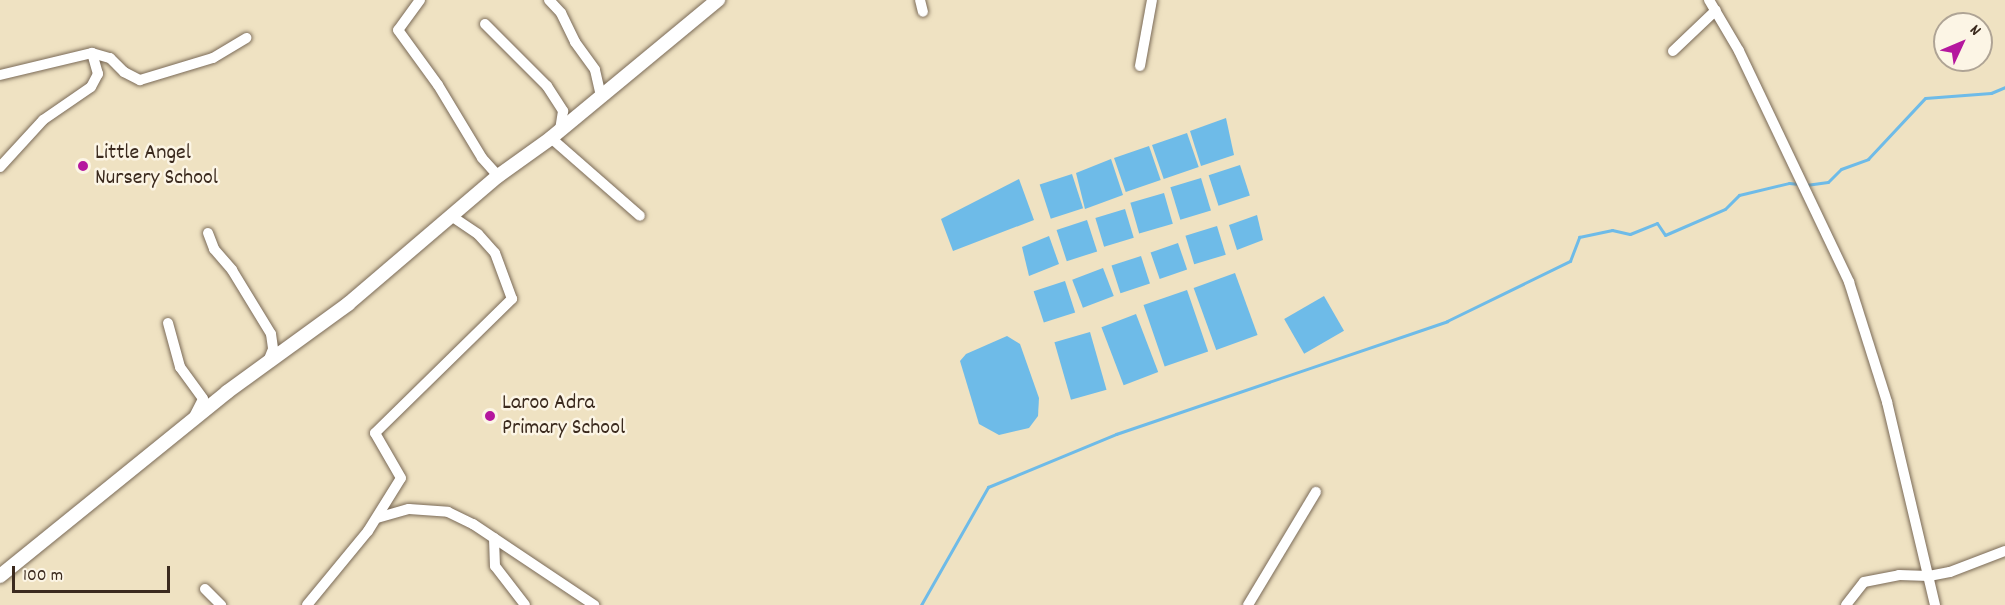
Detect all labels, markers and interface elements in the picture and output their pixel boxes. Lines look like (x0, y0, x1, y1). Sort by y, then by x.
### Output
north arrow (1933, 12, 1993, 72)
text: N (1964, 20, 1986, 41)
place label: Little Angel Nursery School (95, 140, 218, 192)
marker: Little Angel Nursery School (76, 159, 90, 173)
place label: Laroo Adra Primary School (502, 390, 625, 442)
marker: Laroo Adra Primary School (483, 409, 497, 423)
scale bar (15, 554, 172, 592)
text: 100 m (23, 564, 63, 589)

